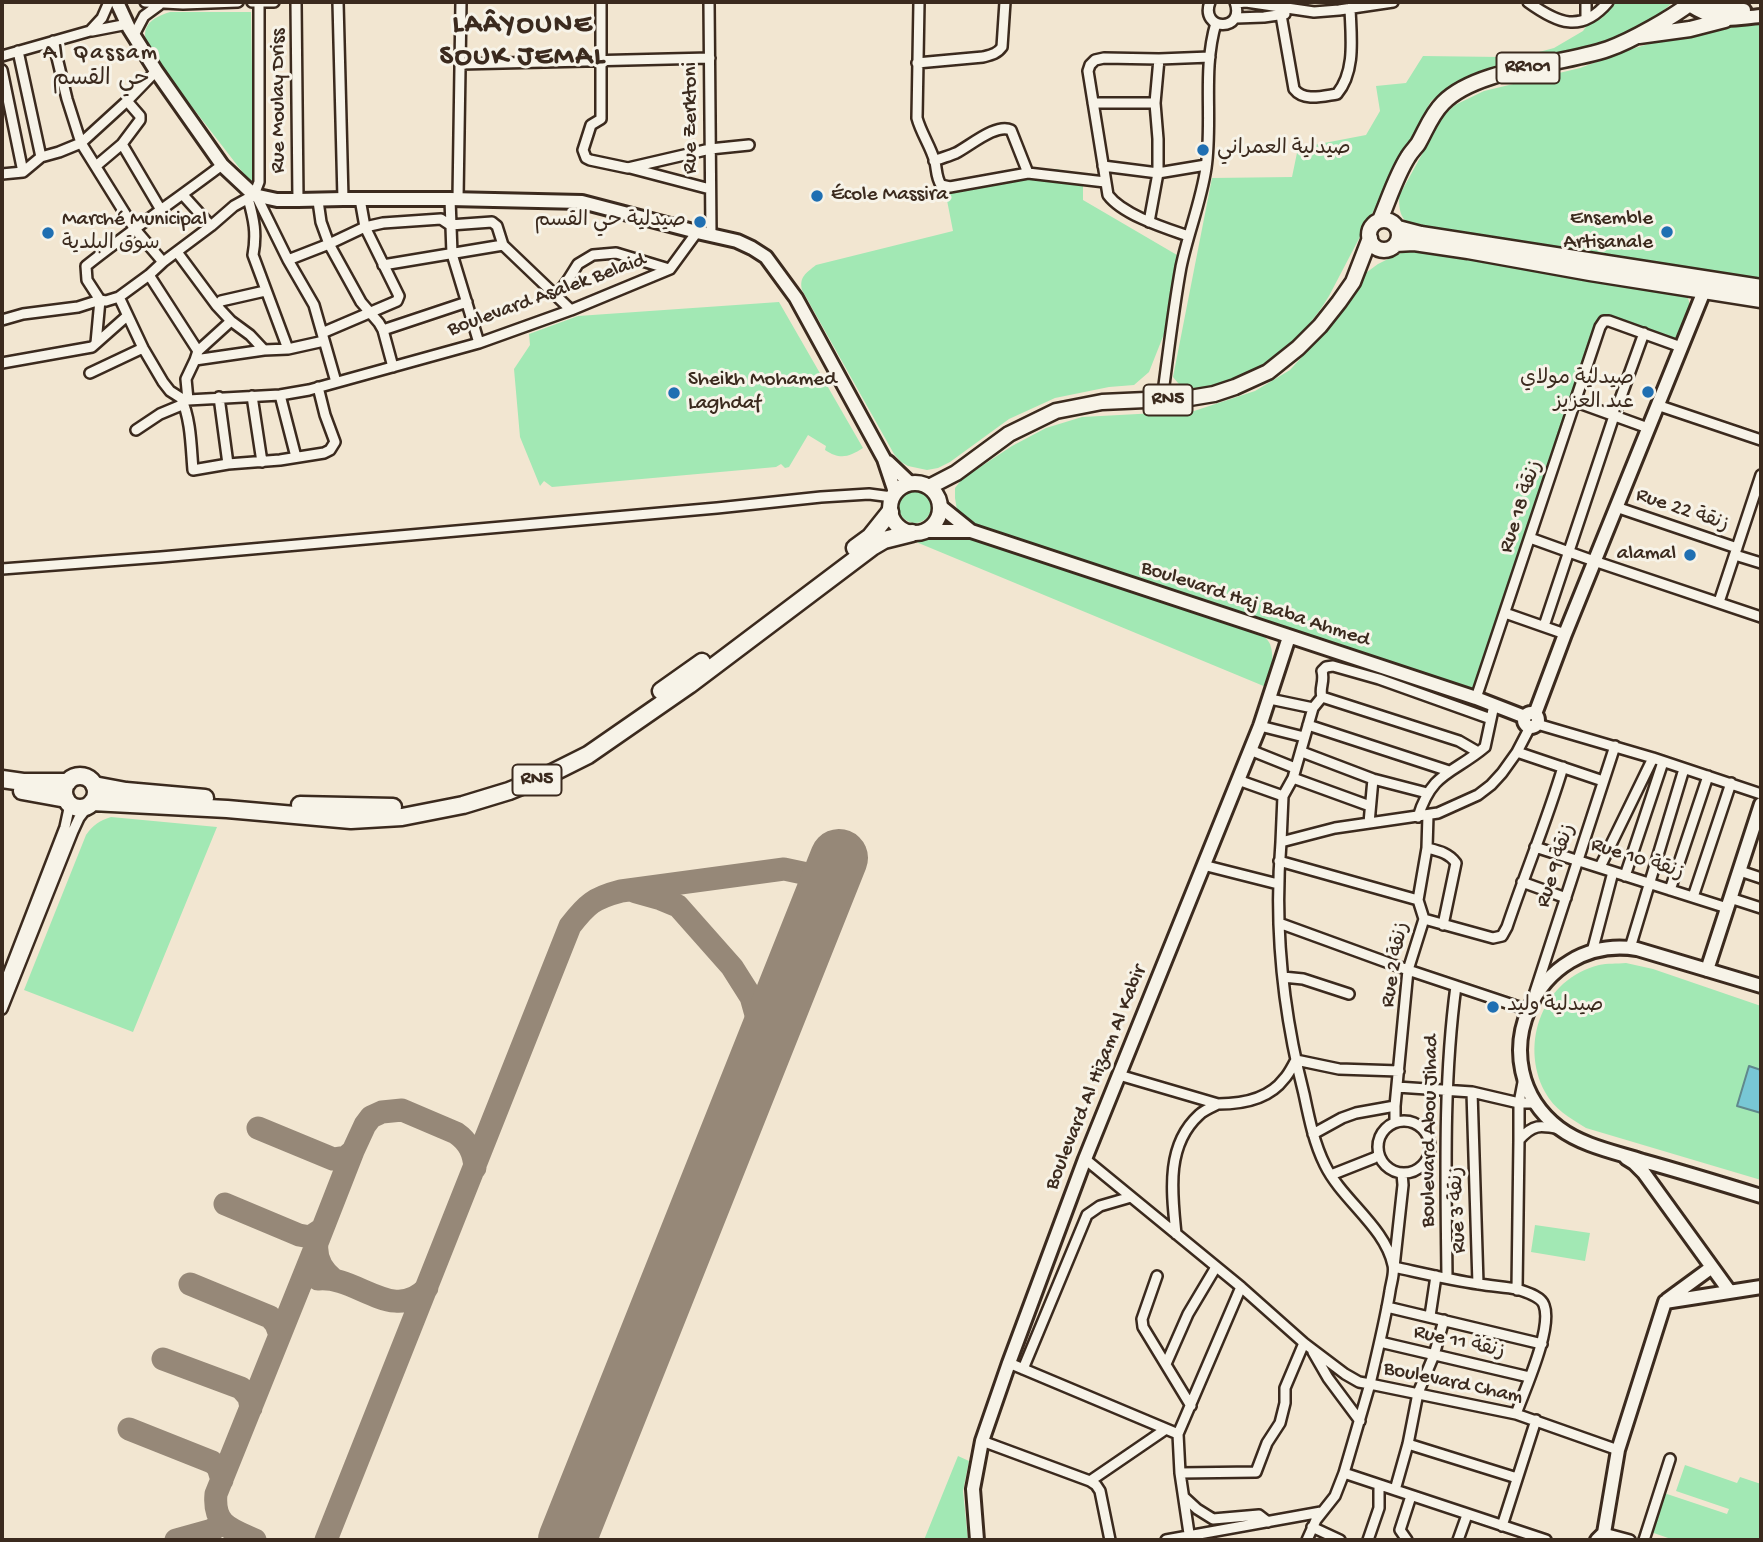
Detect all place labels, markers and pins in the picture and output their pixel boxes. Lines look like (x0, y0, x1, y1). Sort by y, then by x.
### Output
place label: صيدلية العمراني (1217, 137, 1351, 163)
marker: صيدلية العمراني (1195, 142, 1211, 158)
place label: École Massira (831, 183, 948, 209)
marker: École Massira (809, 188, 825, 204)
place label: Ensemble Artisanale (1564, 207, 1653, 257)
place label: Marché Municipal سوق البلدية (62, 208, 207, 258)
place label: صيدلية حي القسم (535, 209, 686, 235)
marker: صيدلية حي القسم (692, 214, 708, 230)
marker: Ensemble Artisanale (1659, 224, 1675, 240)
marker: Marché Municipal سوق البلدية (40, 225, 56, 241)
place label: صيدلية مولاي عبد العزيز (1520, 367, 1634, 417)
place label: Sheikh Mohamed Laghdaf (688, 368, 836, 418)
marker: صيدلية مولاي عبد العزيز (1640, 384, 1656, 400)
marker: Sheikh Mohamed Laghdaf (666, 385, 682, 401)
place label: alamal (1617, 542, 1676, 568)
marker: alamal (1682, 547, 1698, 563)
place label: صيدلية وليد (1507, 994, 1604, 1020)
marker: صيدلية وليد (1485, 999, 1501, 1015)

